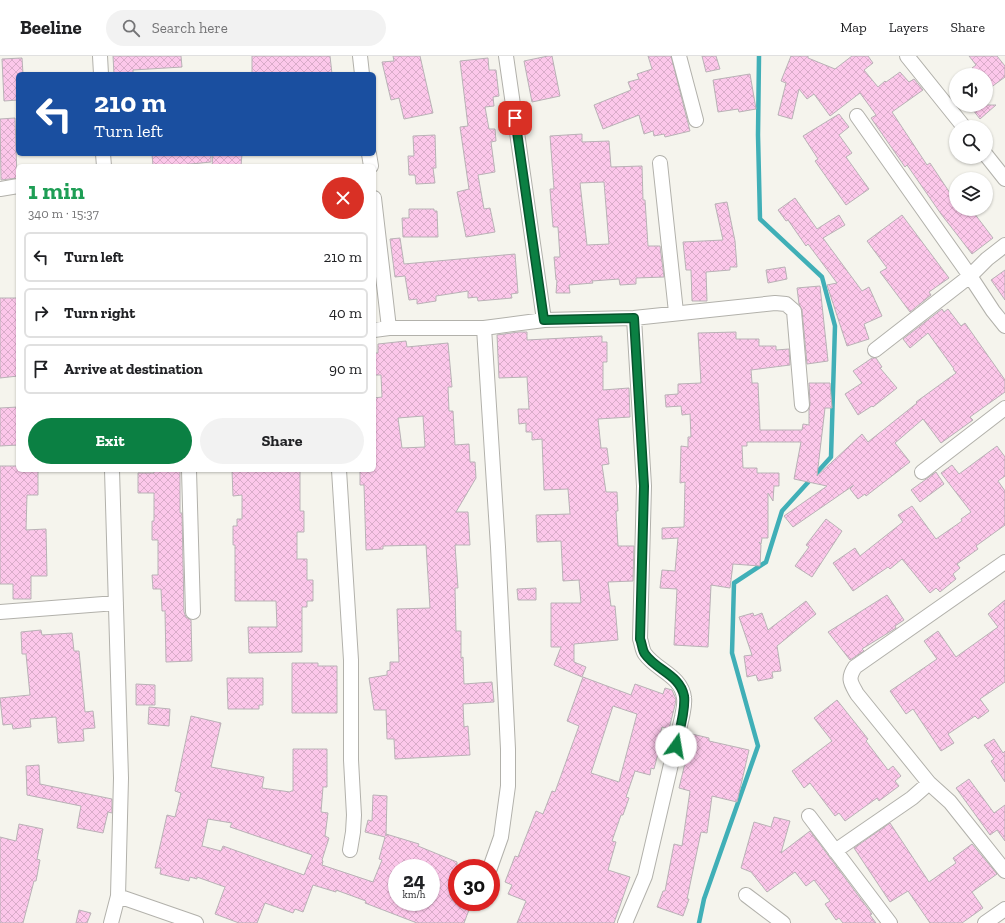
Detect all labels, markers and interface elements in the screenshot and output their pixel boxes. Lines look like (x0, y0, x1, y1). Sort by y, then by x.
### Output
search box (106, 10, 386, 46)
text: Beeline (20, 16, 82, 39)
icon: search (120, 17, 142, 39)
text: Search here (152, 19, 228, 37)
text: Map (840, 19, 867, 36)
text: Layers (889, 19, 928, 36)
text: Share (950, 19, 985, 36)
map controls (949, 68, 993, 216)
button: sound (949, 68, 993, 112)
text: 210 m (94, 86, 166, 119)
icon: left (28, 88, 80, 140)
pin (498, 101, 532, 135)
icon: arrive (504, 107, 526, 129)
text: Turn left (94, 120, 163, 142)
button: search (949, 120, 993, 164)
button: layers (949, 172, 993, 216)
text: 1 min (28, 176, 85, 205)
button: close (322, 177, 364, 219)
text: 340 m · 15:37 (28, 206, 99, 221)
icon: left (30, 246, 52, 268)
text: Turn left (64, 248, 124, 266)
text: 210 m (324, 248, 362, 266)
icon: right (30, 302, 52, 324)
text: Turn right (64, 304, 135, 322)
text: 40 m (329, 304, 362, 322)
icon: arrive (30, 358, 52, 380)
text: Arrive at destination (64, 360, 203, 378)
text: 90 m (329, 360, 362, 378)
button: Exit (28, 418, 192, 464)
button: Share (200, 418, 364, 464)
position arrow (655, 725, 697, 767)
speed limit sign: 30 (448, 859, 500, 911)
text: 24 (403, 868, 425, 892)
text: km/h (403, 889, 425, 901)

